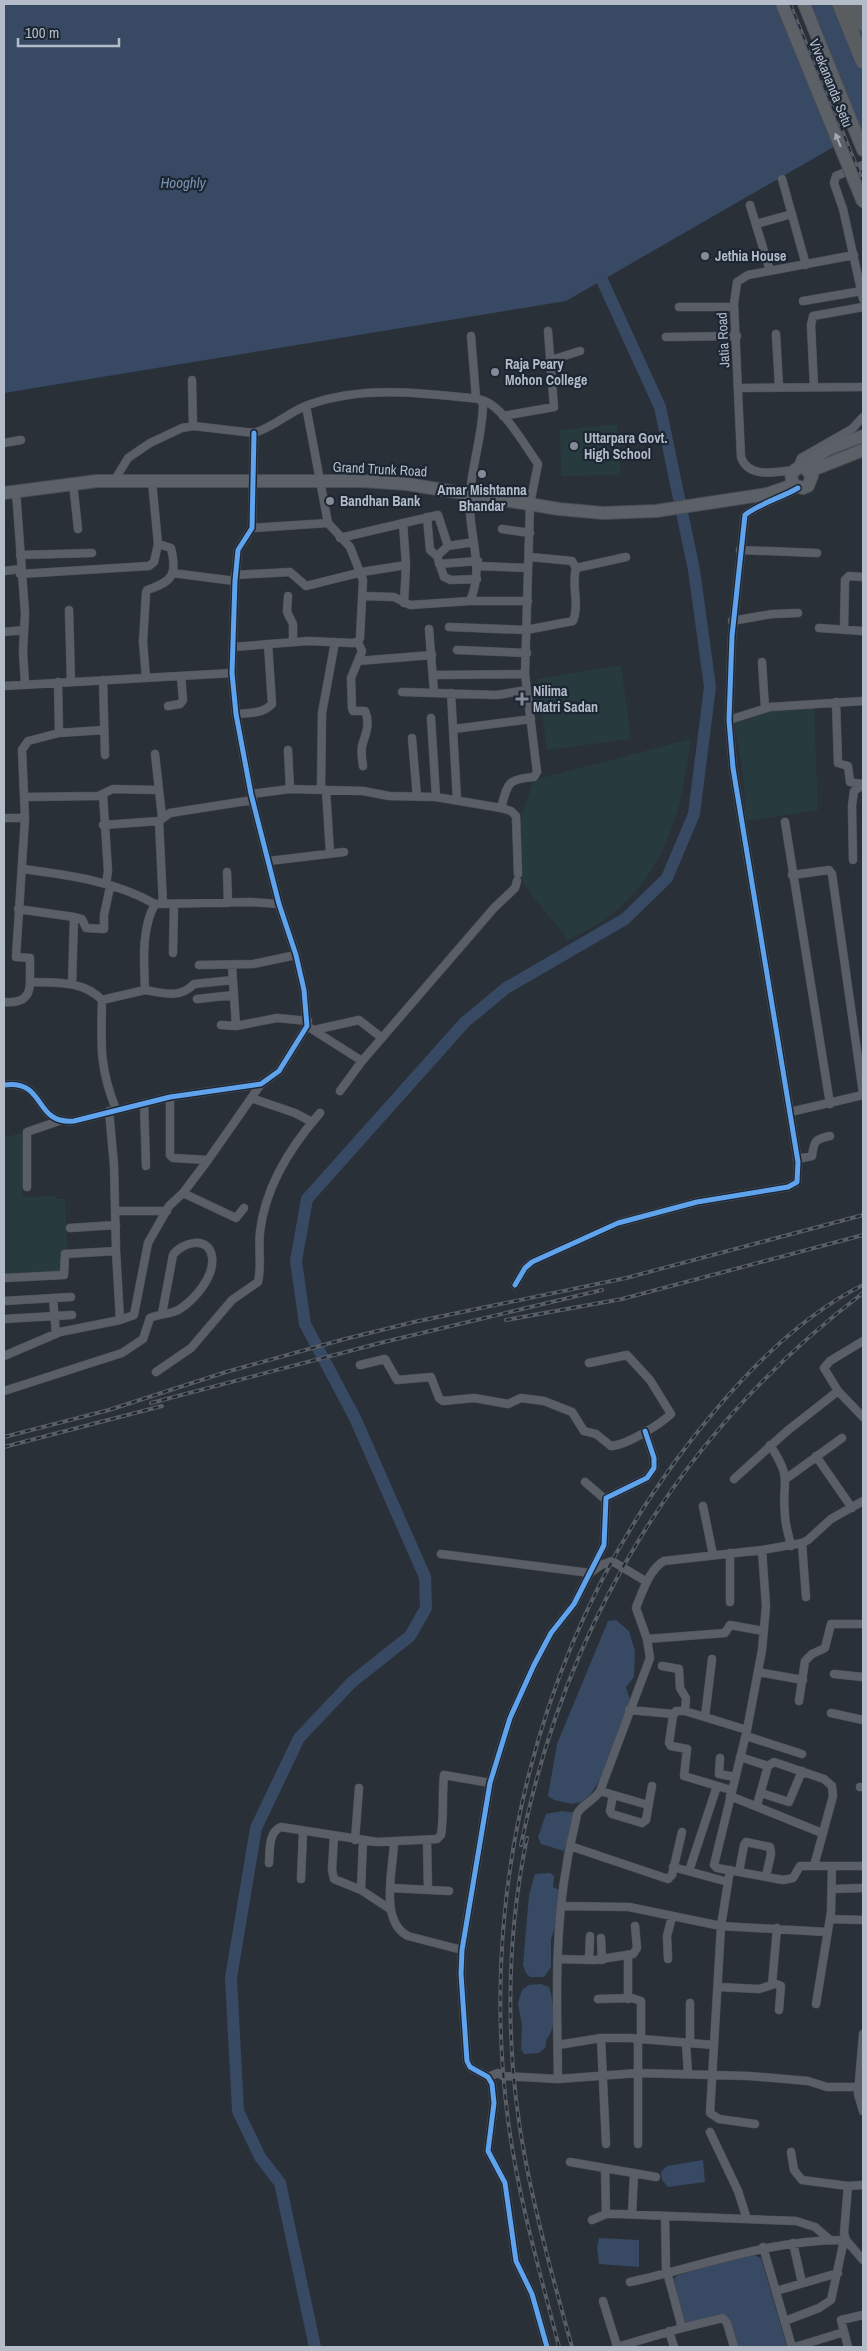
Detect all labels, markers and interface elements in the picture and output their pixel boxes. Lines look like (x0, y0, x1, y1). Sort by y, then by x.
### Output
scale bar (18, 15, 119, 47)
text: 100 m (25, 22, 59, 43)
street label: Vivekananda Setu (805, 36, 857, 130)
one-way arrow (834, 132, 842, 147)
water label: Hooghly (160, 172, 206, 193)
place label: Jethia House (715, 247, 786, 265)
marker: Jethia House (699, 250, 711, 262)
street label: Jatia Road (713, 312, 733, 368)
place label: Raja Peary Mohon College (505, 355, 587, 389)
marker: Raja Peary Mohon College (489, 366, 501, 378)
place label: Uttarpara Govt. High School (584, 429, 668, 463)
marker: Uttarpara Govt. High School (568, 440, 580, 452)
street label: Grand Trunk Road (332, 458, 428, 480)
marker: Amar Mishtanna Bhandar (476, 468, 488, 480)
place label: Amar Mishtanna Bhandar (437, 481, 527, 515)
place label: Bandhan Bank (340, 492, 421, 510)
marker: Bandhan Bank (324, 495, 336, 507)
place label: Nilima Matri Sadan (533, 682, 598, 716)
marker: Nilima Matri Sadan (515, 692, 529, 706)

